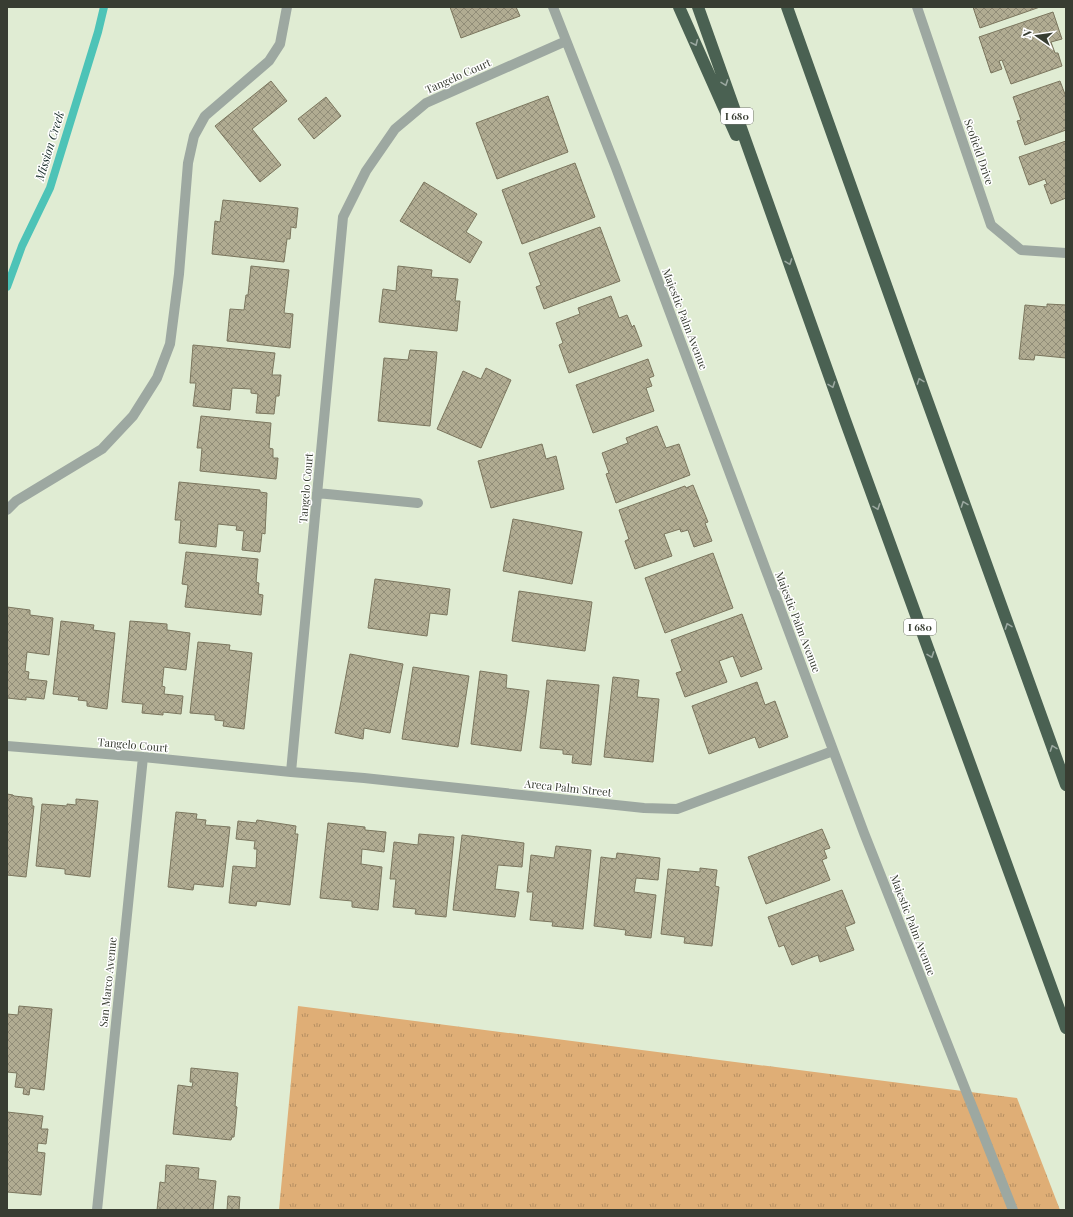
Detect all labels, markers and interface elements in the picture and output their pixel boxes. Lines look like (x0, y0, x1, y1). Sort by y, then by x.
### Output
north arrow (1017, 16, 1057, 56)
text: N (1019, 28, 1035, 39)
one-way arrow (690, 38, 698, 46)
street label: Tangelo Court (423, 54, 493, 97)
one-way arrow (721, 80, 729, 87)
road number: I 680 (721, 108, 753, 124)
water label: Mission Creek (31, 109, 67, 183)
street label: Scofield Drive (961, 117, 998, 187)
one-way arrow (784, 258, 793, 265)
street label: Majestic Palm Avenue (659, 266, 712, 372)
one-way arrow (916, 378, 925, 385)
one-way arrow (828, 381, 836, 388)
street label: Tangelo Court (295, 452, 316, 524)
one-way arrow (961, 500, 969, 507)
one-way arrow (872, 503, 880, 510)
street label: Majestic Palm Avenue (772, 569, 825, 675)
road number: I 680 (904, 619, 936, 635)
one-way arrow (1005, 622, 1013, 629)
one-way arrow (926, 652, 934, 659)
street label: Tangelo Court (97, 734, 169, 755)
one-way arrow (1049, 745, 1057, 752)
street label: Areca Palm Street (523, 775, 613, 800)
street label: Majestic Palm Avenue (887, 872, 940, 978)
street label: San Marco Avenue (95, 936, 120, 1028)

